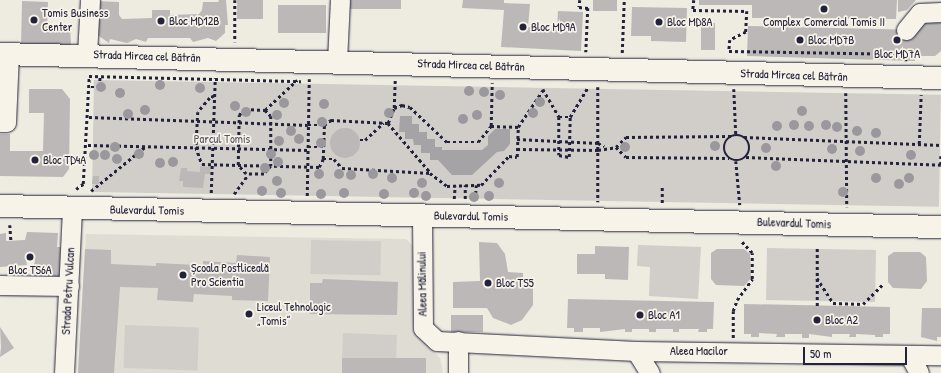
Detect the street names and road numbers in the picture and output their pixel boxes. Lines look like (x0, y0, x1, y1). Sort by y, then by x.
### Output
street label: Strada Mircea cel Bătrân (93, 47, 201, 65)
street label: Strada Mircea cel Bătrân (417, 56, 525, 74)
street label: Strada Mircea cel Bătrân (740, 66, 848, 84)
street label: Bulevardul Tomis (110, 202, 184, 218)
street label: Bulevardul Tomis (434, 208, 508, 224)
street label: Bulevardul Tomis (757, 215, 831, 231)
street label: Strada Petru Vulcan (59, 247, 77, 335)
street label: Aleea Mălinului (414, 252, 430, 316)
street label: Aleea Macilor (670, 344, 728, 358)

